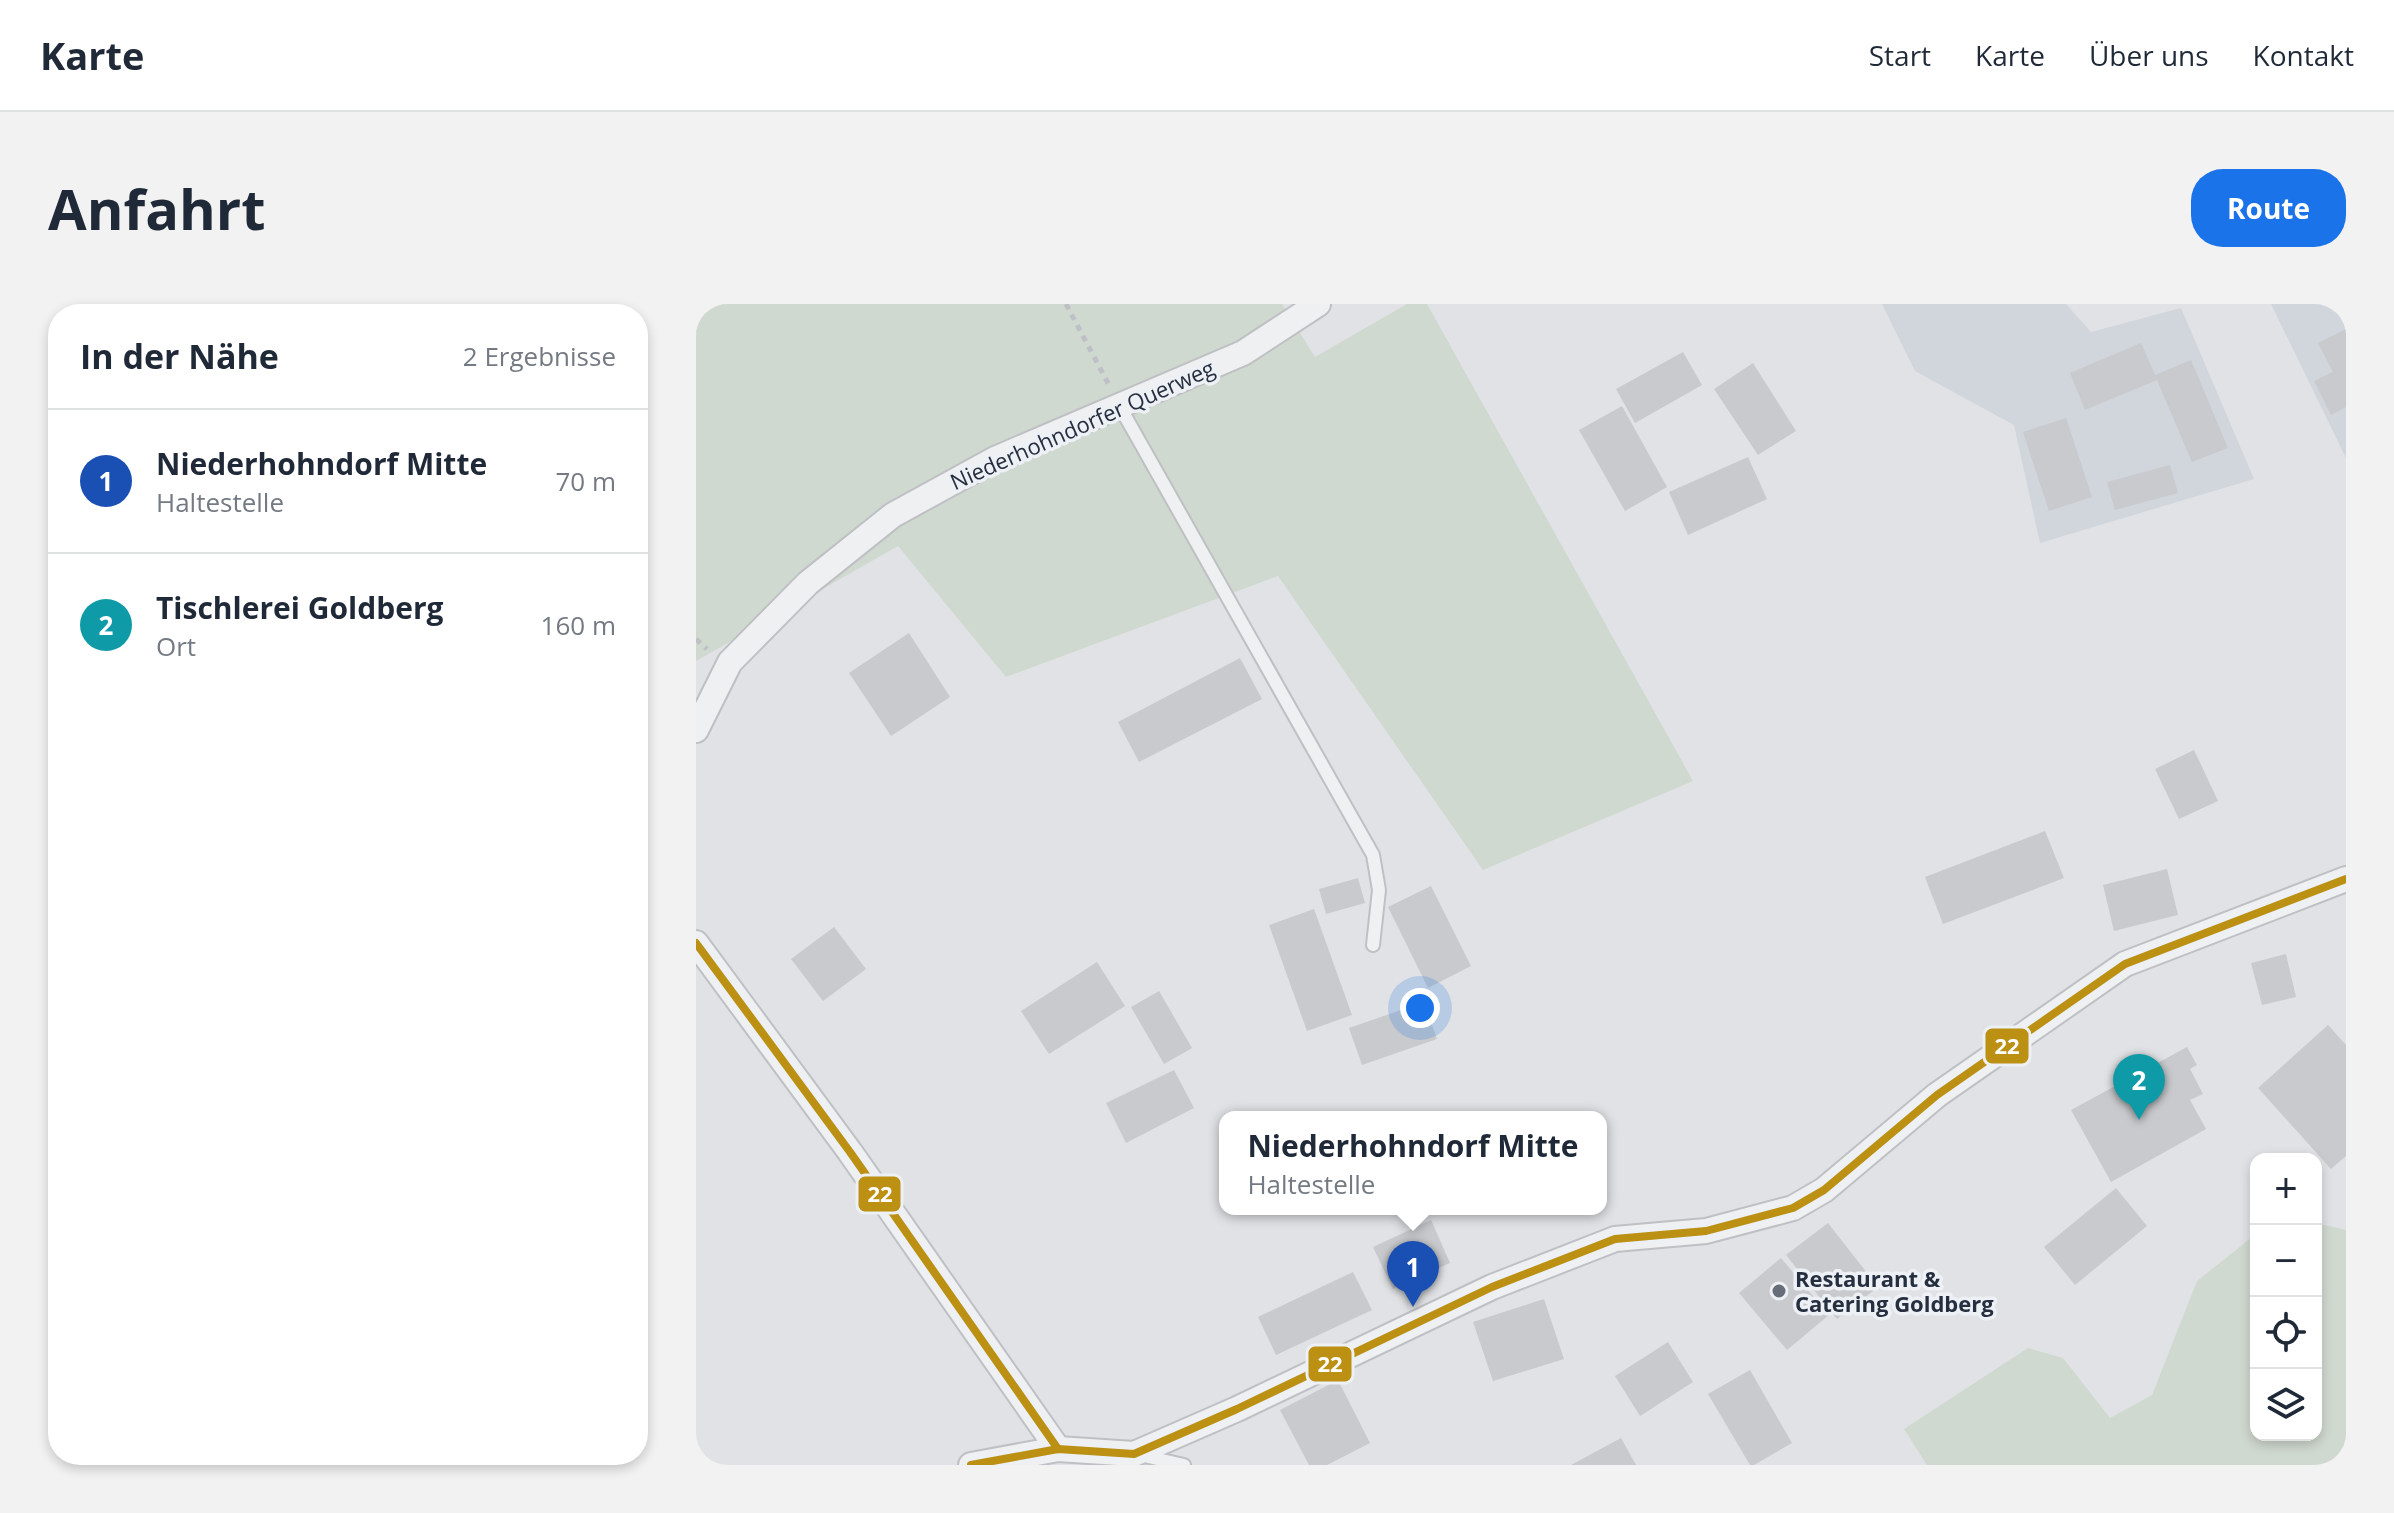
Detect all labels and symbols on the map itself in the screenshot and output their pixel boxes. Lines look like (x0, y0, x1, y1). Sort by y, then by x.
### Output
street label: Niederhohndorfer Querweg (945, 352, 1219, 496)
your location (1400, 988, 1440, 1028)
line badge: 22 (1984, 1027, 2030, 1065)
text: 22 (1994, 1030, 2020, 1060)
pin: 2 (2113, 1054, 2165, 1120)
line badge: 22 (857, 1175, 902, 1213)
text: 22 (867, 1178, 893, 1208)
pin: 1 (1387, 1241, 1439, 1307)
place label: Restaurant & Catering Goldberg (1795, 1263, 1994, 1318)
marker: Restaurant & Catering Goldberg (1770, 1282, 1788, 1300)
line badge: 22 (1307, 1345, 1353, 1383)
text: 22 (1317, 1348, 1343, 1378)

